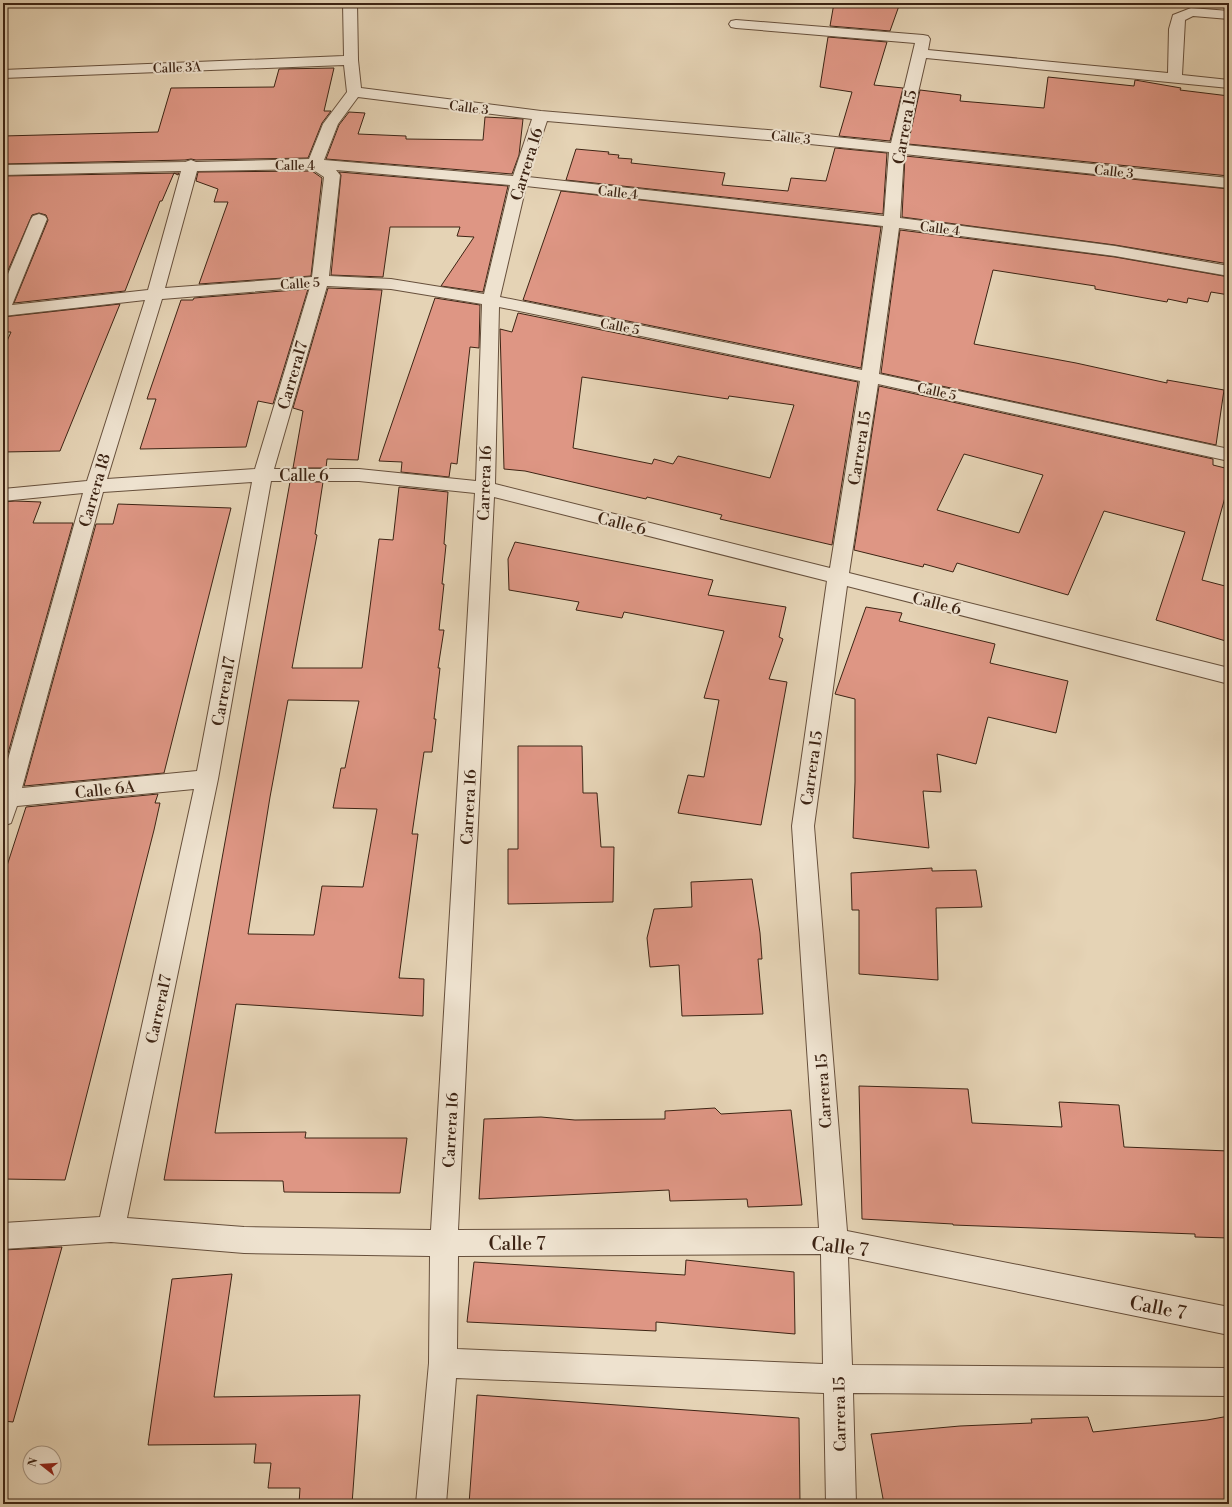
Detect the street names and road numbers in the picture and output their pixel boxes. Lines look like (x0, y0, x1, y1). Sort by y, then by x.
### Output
street label: Calle 3A (152, 59, 203, 77)
street label: Carrera 15 (889, 88, 921, 166)
street label: Calle 3 (448, 98, 490, 118)
street label: Carrera 16 (506, 125, 548, 203)
street label: Calle 3 (770, 128, 811, 148)
street label: Calle 4 (275, 158, 315, 174)
street label: Calle 3 (1093, 162, 1134, 182)
street label: Calle 4 (597, 183, 639, 203)
street label: Calle 4 (919, 219, 961, 239)
street label: Calle 5 (280, 275, 320, 293)
street label: Calle 5 (599, 315, 641, 339)
street label: Carrera17 (274, 339, 312, 412)
street label: Calle 5 (916, 380, 958, 404)
street label: Carrera 15 (844, 409, 876, 487)
street label: Carrera 16 (474, 445, 496, 521)
street label: Carrera 18 (75, 451, 115, 529)
street label: Calle 6 (279, 466, 329, 486)
street label: Calle 6 (595, 508, 649, 540)
street label: Calle 6 (910, 588, 964, 620)
street label: Carrera17 (208, 655, 240, 728)
street label: Carrera 15 (797, 729, 827, 807)
street label: Carrera 16 (457, 769, 481, 845)
street label: Calle 6A (74, 777, 137, 803)
street label: Carrera17 (142, 973, 176, 1046)
street label: Carrera 15 (811, 1053, 837, 1129)
street label: Carrera 16 (439, 1092, 463, 1168)
street label: Calle 7 (488, 1232, 546, 1256)
street label: Calle 7 (810, 1232, 870, 1262)
street label: Calle 7 (1128, 1291, 1188, 1325)
street label: Carrera 15 (829, 1376, 851, 1452)

